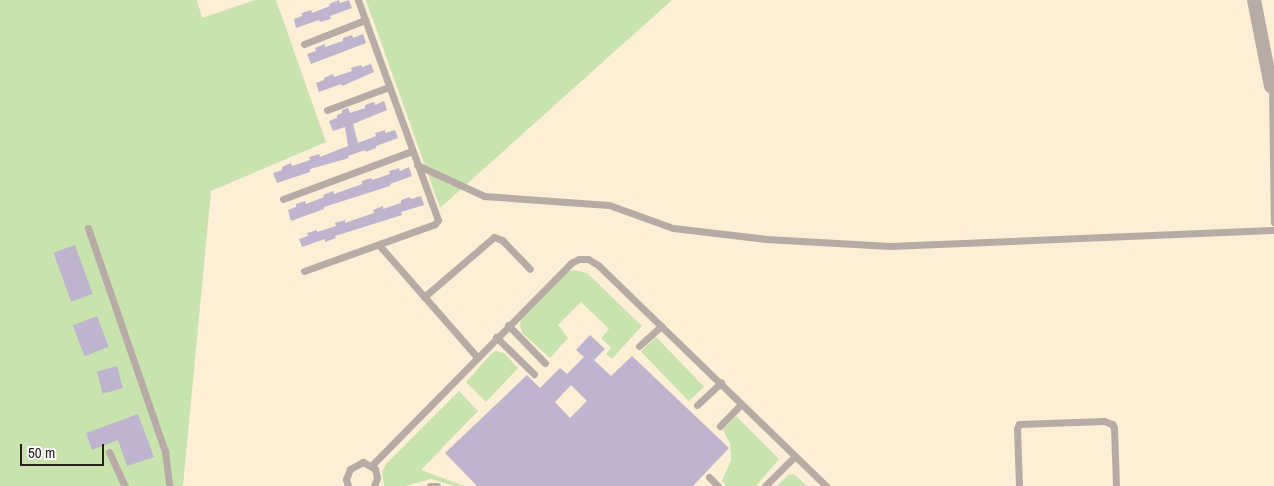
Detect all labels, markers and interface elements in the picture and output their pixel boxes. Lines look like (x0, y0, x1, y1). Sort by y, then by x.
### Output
scale bar (22, 434, 106, 466)
text: 50 m (28, 442, 55, 463)

